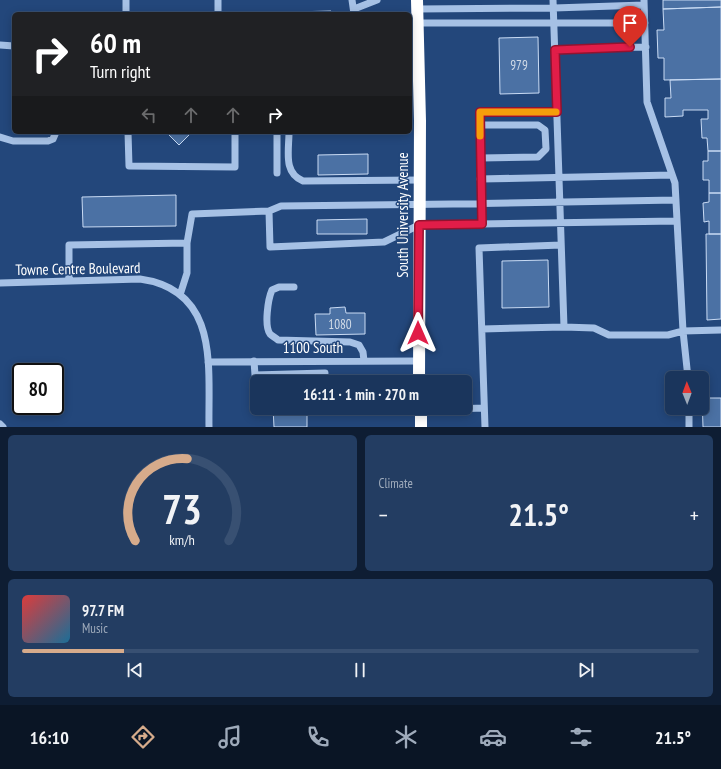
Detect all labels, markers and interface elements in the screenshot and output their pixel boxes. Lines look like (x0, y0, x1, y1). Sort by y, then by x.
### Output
pin (613, 6, 647, 47)
icon: arrive (619, 12, 641, 34)
text: 60 m (90, 24, 141, 61)
icon: right (24, 28, 76, 80)
house number: 979 (510, 57, 528, 74)
text: Turn right (90, 60, 150, 83)
icon: left (138, 104, 160, 126)
icon: ahead (180, 104, 202, 126)
icon: ahead (222, 104, 244, 126)
icon: right (264, 104, 286, 126)
street label: South University Avenue (393, 152, 412, 278)
street label: Towne Centre Boulevard (15, 258, 141, 279)
position arrow (397, 312, 439, 354)
house number: 1080 (328, 316, 352, 333)
street label: 1100 South (283, 338, 343, 357)
speed limit sign: 80 (12, 363, 64, 415)
north arrow (665, 371, 709, 415)
map controls (665, 371, 709, 415)
text: 16:11 · 1 min · 270 m (303, 385, 419, 404)
text: Climate (379, 475, 413, 492)
text: 73 (162, 482, 202, 535)
text: 21.5° (509, 495, 569, 534)
text: − (379, 501, 388, 529)
text: + (690, 501, 699, 529)
text: km/h (170, 530, 195, 549)
text: 97.7 FM (82, 601, 124, 620)
text: Music (82, 620, 108, 637)
icon: previous (124, 659, 146, 681)
icon: pause (349, 659, 371, 681)
icon: next (575, 659, 597, 681)
icon: directions (129, 723, 157, 751)
icon: music (216, 723, 244, 751)
icon: phone (304, 723, 332, 751)
icon: climate (392, 723, 420, 751)
icon: car (479, 723, 507, 751)
icon: filters (567, 723, 595, 751)
text: 16:10 (30, 726, 69, 749)
text: 21.5° (655, 726, 691, 749)

